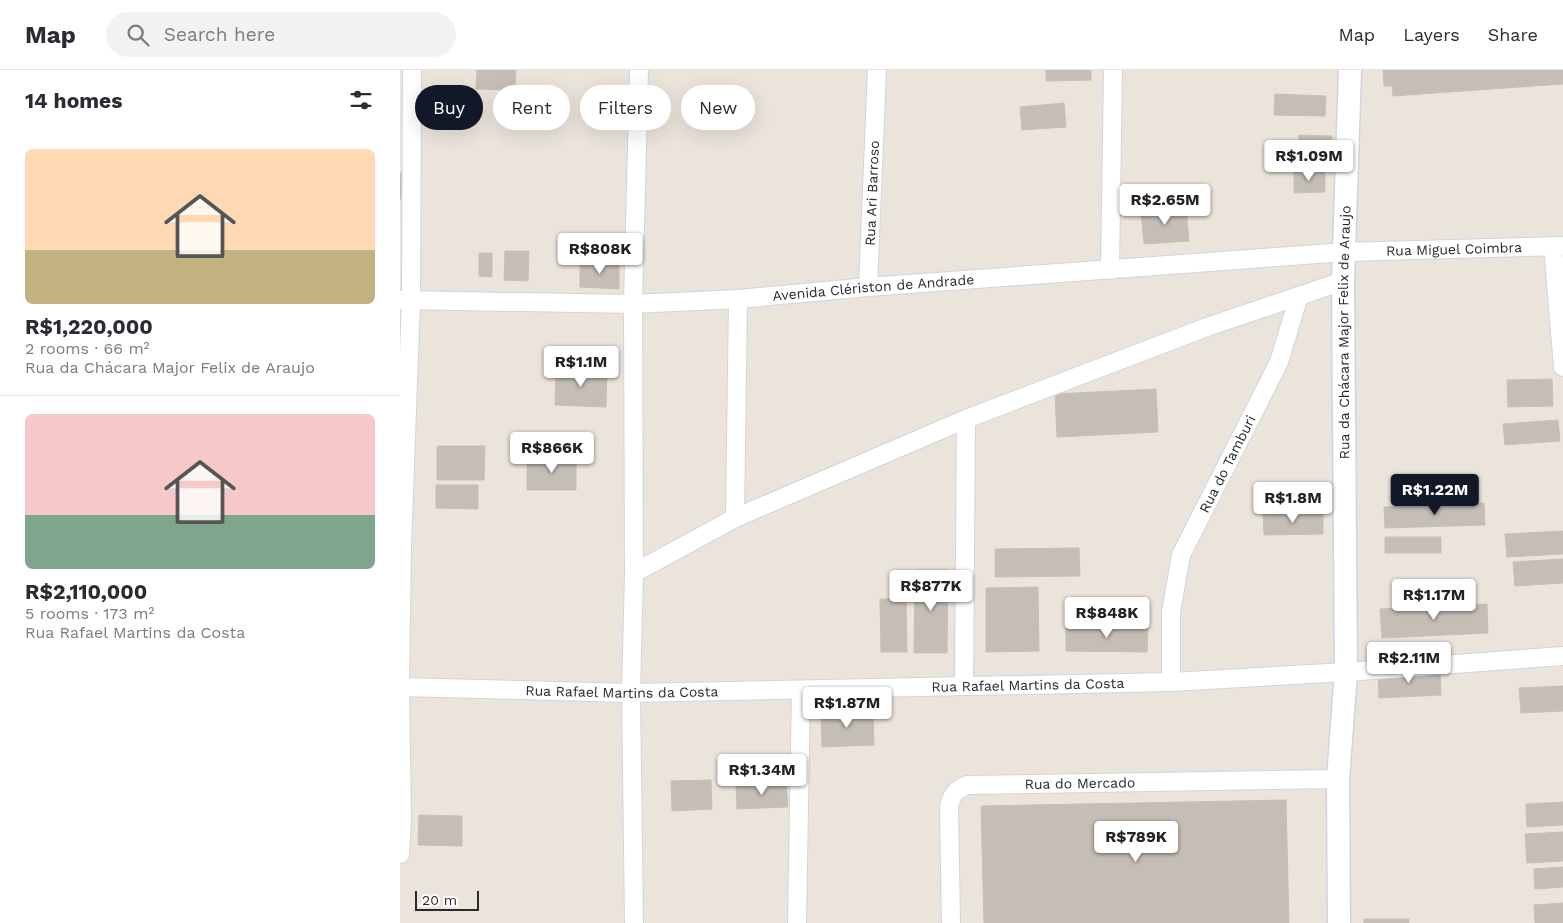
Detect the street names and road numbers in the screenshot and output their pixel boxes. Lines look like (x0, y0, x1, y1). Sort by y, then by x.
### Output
street label: Rua Ari Barroso (862, 140, 882, 246)
street label: Rua da Chácara Major Felix de Araujo (1335, 205, 1354, 459)
street label: Rua Miguel Coimbra (1386, 239, 1522, 259)
street label: Avenida Clériston de Andrade (772, 271, 975, 304)
street label: Rua do Tamburi (1196, 413, 1259, 515)
street label: Rua Rafael Martins da Costa (931, 675, 1125, 695)
street label: Rua Rafael Martins da Costa (525, 682, 719, 701)
street label: Rua do Mercado (1025, 774, 1135, 792)

